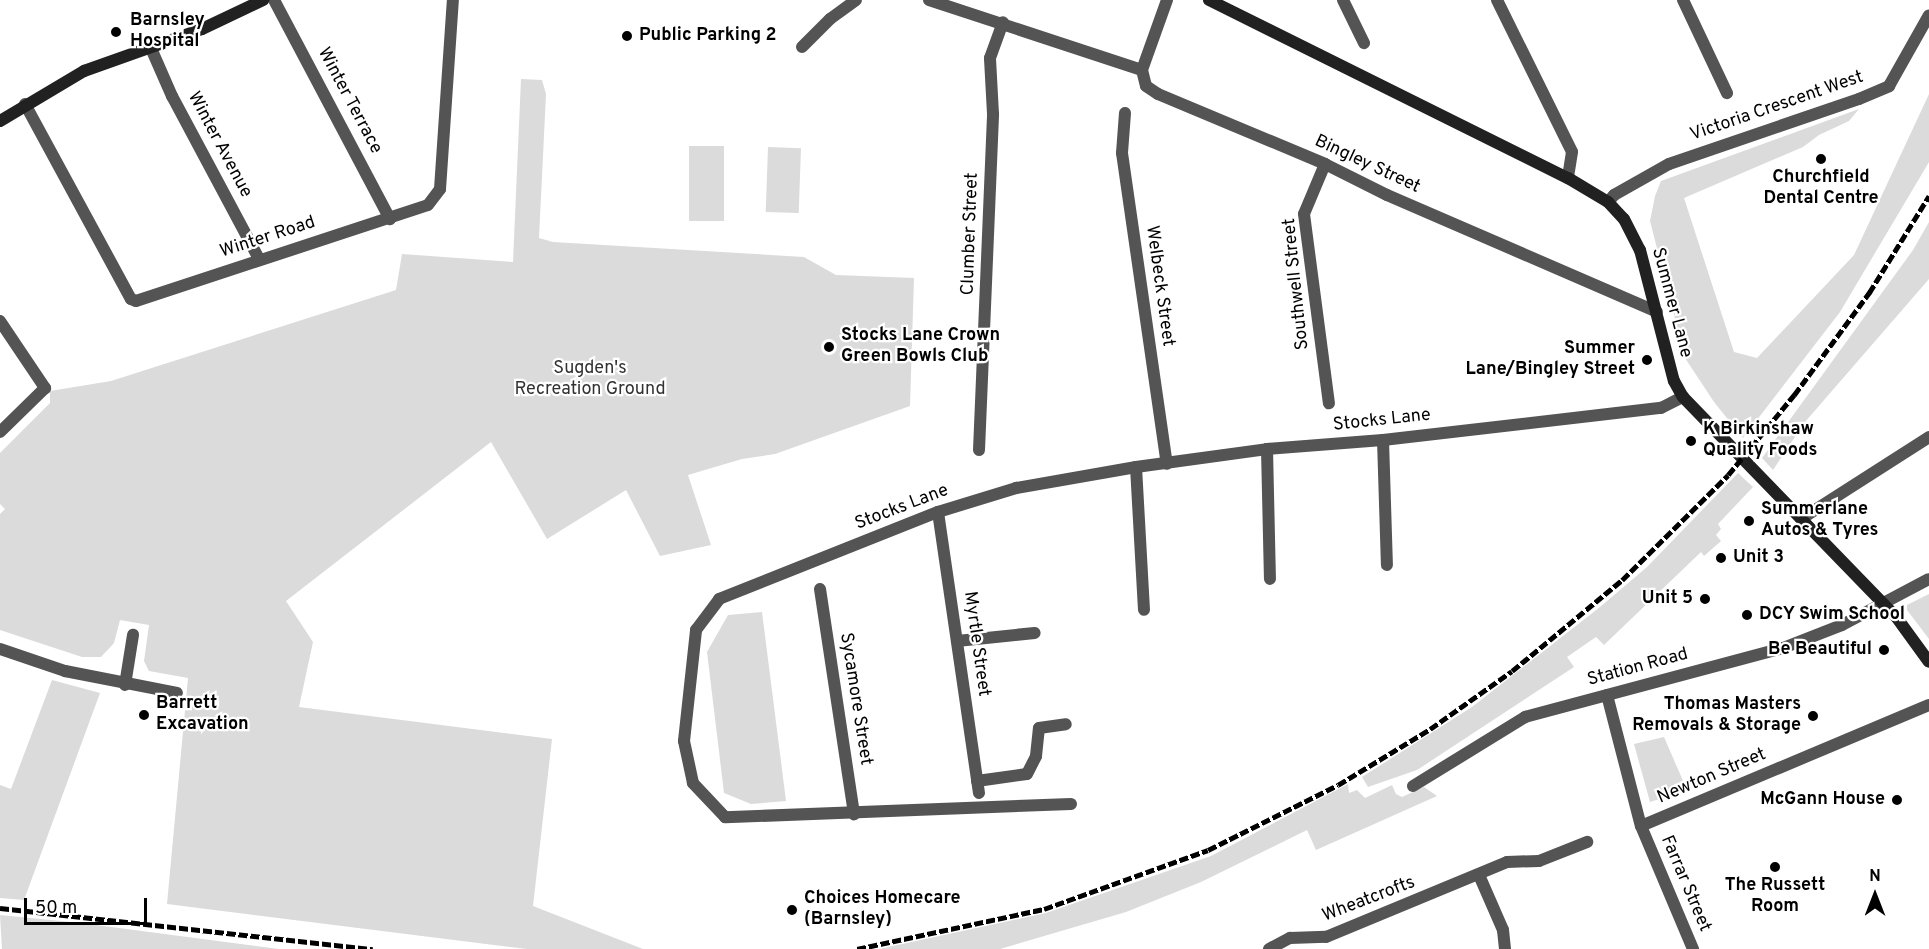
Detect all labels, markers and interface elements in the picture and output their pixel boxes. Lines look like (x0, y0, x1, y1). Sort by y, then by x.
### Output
place label: Barnsley Hospital (130, 11, 205, 54)
marker: Barnsley Hospital (107, 23, 125, 41)
place label: Public Parking 2 (639, 25, 777, 47)
marker: Public Parking 2 (620, 29, 634, 43)
street label: Winter Terrace (312, 44, 386, 158)
street label: Victoria Crescent West (1687, 67, 1867, 147)
street label: Winter Avenue (182, 88, 256, 202)
street label: Bingley Street (1311, 131, 1423, 199)
marker: Churchfield Dental Centre (1814, 152, 1828, 166)
place label: Churchfield Dental Centre (1763, 168, 1879, 210)
street label: Clumber Street (958, 172, 984, 296)
street label: Winter Road (218, 212, 318, 264)
street label: Southwell Street (1279, 217, 1315, 351)
street label: Welbeck Street (1140, 224, 1178, 348)
street label: Summer Lane (1646, 246, 1696, 360)
place label: Stocks Lane Crown Green Bowls Club (841, 326, 1000, 368)
place label: Summer Lane/Bingley Street (1466, 339, 1635, 382)
marker: Stocks Lane Crown Green Bowls Club (822, 340, 836, 354)
marker: Summer Lane/Bingley Street (1640, 353, 1654, 367)
park label: Sugden's Recreation Ground (514, 359, 666, 401)
street label: Stocks Lane (1332, 405, 1432, 437)
place label: K Birkinshaw Quality Foods (1703, 420, 1817, 462)
marker: K Birkinshaw Quality Foods (1684, 434, 1698, 448)
street label: Stocks Lane (852, 480, 952, 536)
place label: Summerlane Autos & Tyres (1761, 500, 1878, 542)
marker: Summerlane Autos & Tyres (1742, 514, 1756, 528)
place label: Unit 3 (1733, 547, 1784, 569)
marker: Unit 3 (1714, 551, 1728, 565)
place label: Unit 5 (1642, 588, 1693, 610)
street label: Myrtle Street (958, 590, 994, 698)
marker: Unit 5 (1698, 592, 1712, 606)
place label: DCY Swim School (1759, 604, 1906, 626)
marker: DCY Swim School (1740, 608, 1754, 622)
street label: Sycamore Street (834, 631, 876, 767)
place label: Be Beautiful (1768, 639, 1872, 661)
marker: Be Beautiful (1877, 643, 1891, 657)
street label: Station Road (1585, 644, 1691, 692)
place label: Barrett Excavation (156, 694, 249, 736)
place label: Thomas Masters Removals & Storage (1632, 695, 1801, 738)
marker: Barrett Excavation (137, 708, 151, 722)
marker: Thomas Masters Removals & Storage (1806, 709, 1820, 723)
street label: Newton Street (1654, 744, 1770, 810)
place label: McGann House (1760, 789, 1885, 811)
marker: McGann House (1890, 793, 1904, 807)
street label: Farrar Street (1655, 833, 1715, 935)
marker: The Russett Room (1768, 860, 1782, 874)
north arrow (1845, 865, 1905, 925)
text: N (1869, 867, 1881, 887)
street label: Wheatcrofts (1320, 872, 1418, 928)
place label: The Russett Room (1725, 876, 1825, 918)
scale bar (27, 886, 150, 924)
place label: Choices Homecare (Barnsley) (804, 889, 961, 932)
text: 50 m (35, 897, 77, 920)
marker: Choices Homecare (Barnsley) (785, 903, 799, 917)

